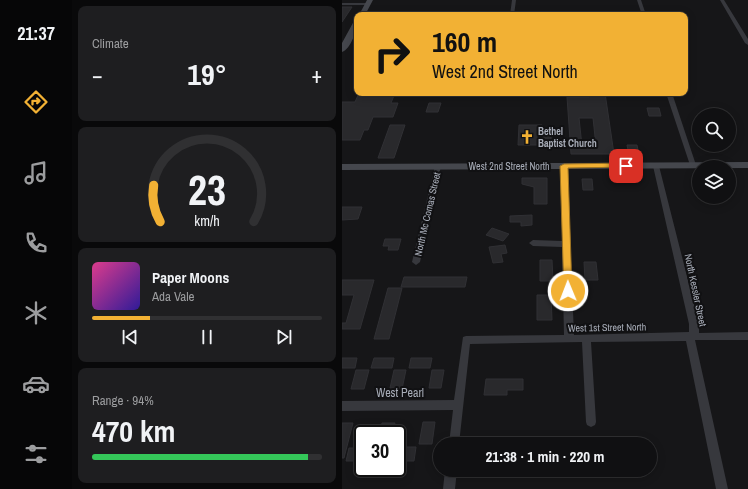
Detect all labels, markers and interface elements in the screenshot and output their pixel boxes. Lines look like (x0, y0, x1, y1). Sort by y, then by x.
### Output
text: 21:37 (17, 21, 55, 46)
text: 160 m (432, 23, 497, 61)
icon: right (366, 28, 418, 80)
text: Climate (92, 35, 129, 52)
text: 19° (187, 54, 227, 94)
text: West 2nd Street North (432, 59, 578, 84)
text: − (92, 60, 103, 90)
text: + (311, 60, 322, 90)
icon: directions (22, 88, 50, 116)
map controls (692, 108, 736, 204)
button: search (692, 108, 736, 152)
place label: Bethel Baptist Church (538, 125, 597, 150)
church icon: Bethel Baptist Church (519, 129, 535, 145)
pin (609, 149, 643, 183)
icon: arrive (615, 155, 637, 177)
icon: music (22, 159, 50, 187)
street label: West 2nd Street North (469, 160, 550, 173)
button: layers (692, 160, 736, 204)
text: 23 (188, 162, 226, 218)
street label: North Mc Comas Street (412, 170, 444, 257)
text: km/h (194, 211, 220, 230)
icon: phone (22, 229, 50, 257)
street label: North Kessler Street (681, 253, 710, 328)
text: Paper Moons (152, 267, 229, 288)
position arrow (547, 270, 589, 312)
text: Ada Vale (152, 288, 194, 305)
icon: climate (22, 299, 50, 327)
street label: West 1st Street North (568, 320, 646, 335)
icon: previous (119, 326, 141, 348)
icon: pause (196, 326, 218, 348)
icon: next (273, 326, 295, 348)
icon: car (22, 370, 50, 398)
street label: West Pearl (376, 385, 424, 401)
text: Range · 94% (92, 392, 154, 409)
text: 470 km (92, 411, 175, 451)
speed limit sign: 30 (354, 425, 406, 477)
icon: filters (22, 440, 50, 468)
text: 21:38 · 1 min · 220 m (486, 446, 604, 467)

